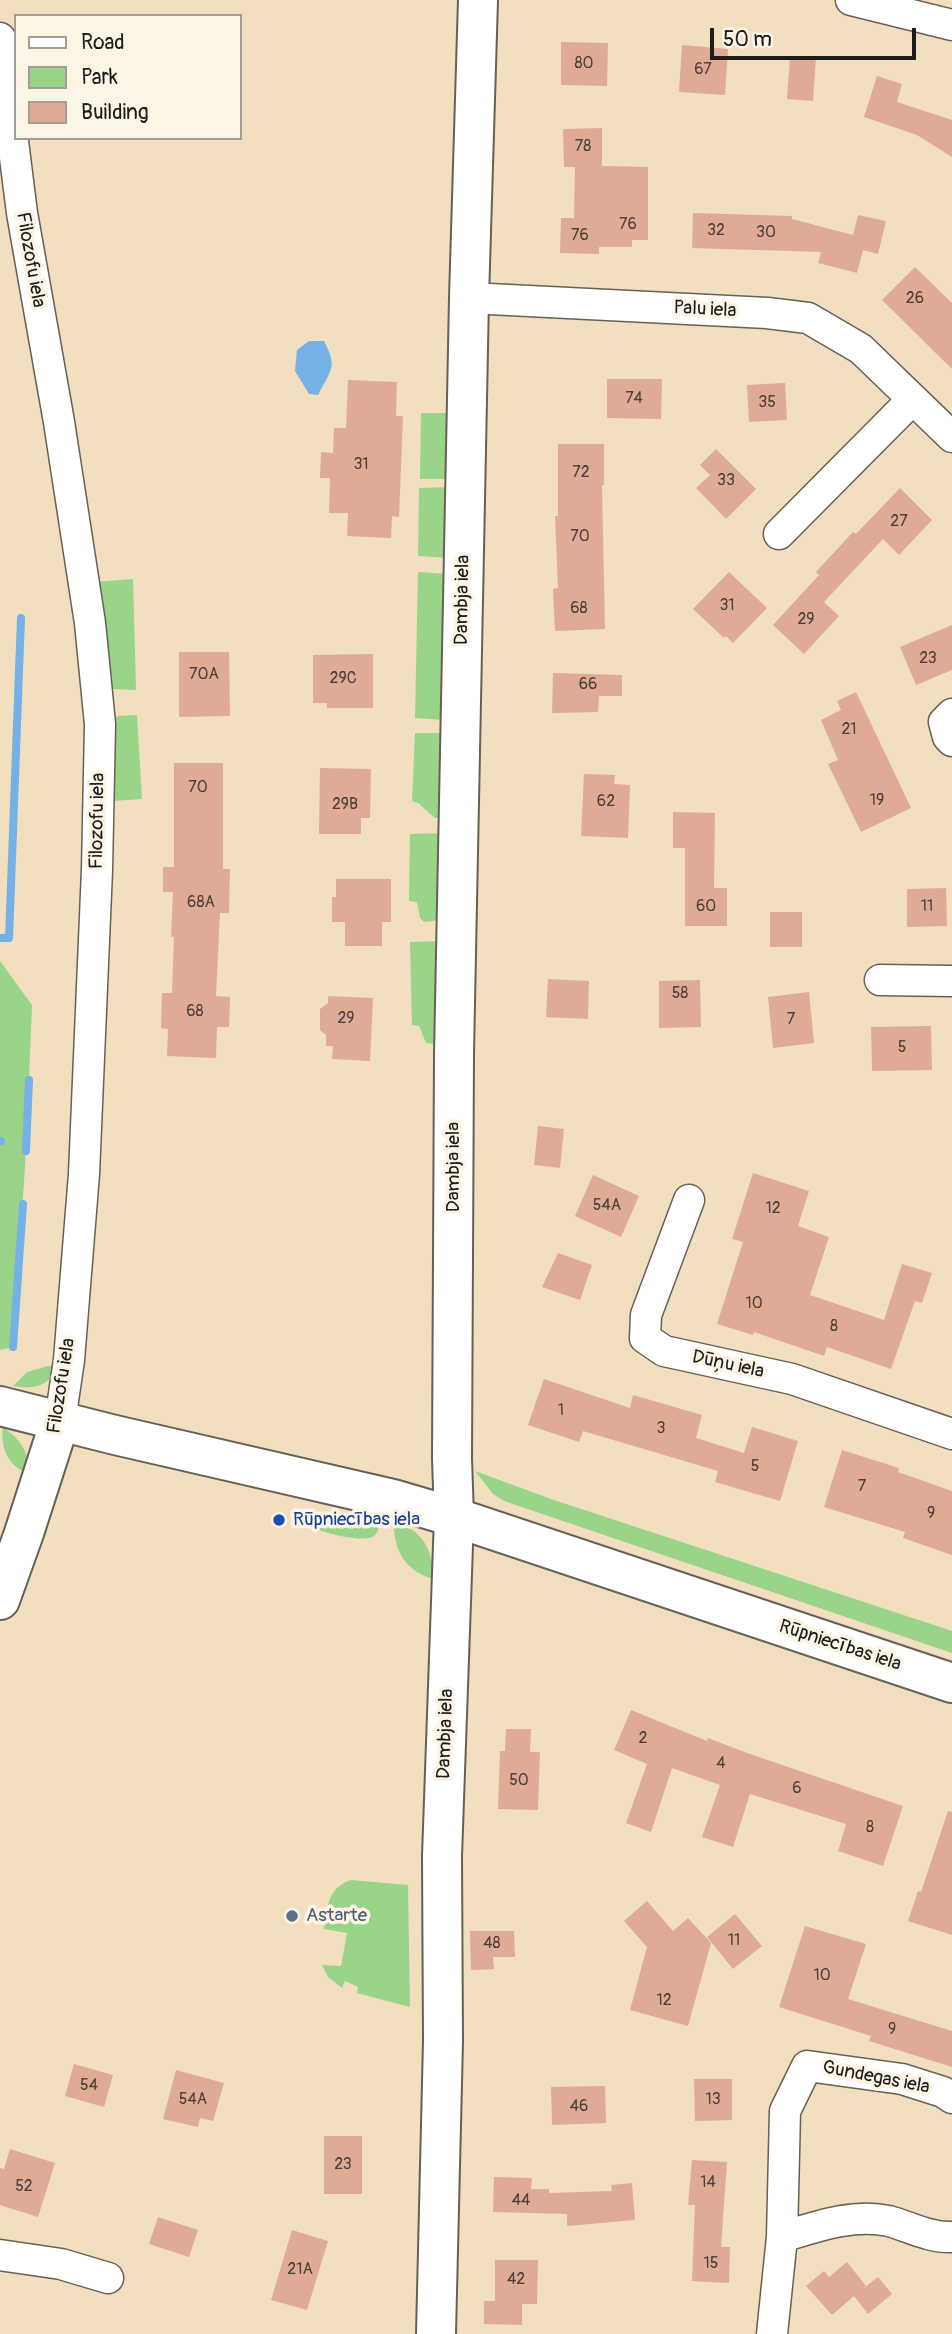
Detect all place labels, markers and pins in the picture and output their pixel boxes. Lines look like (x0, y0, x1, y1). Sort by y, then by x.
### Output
place label: Rūpniecības iela (293, 1509, 420, 1531)
marker: Rūpniecības iela (271, 1512, 287, 1528)
place label: Astarte (306, 1905, 367, 1927)
marker: Astarte (284, 1908, 300, 1924)

